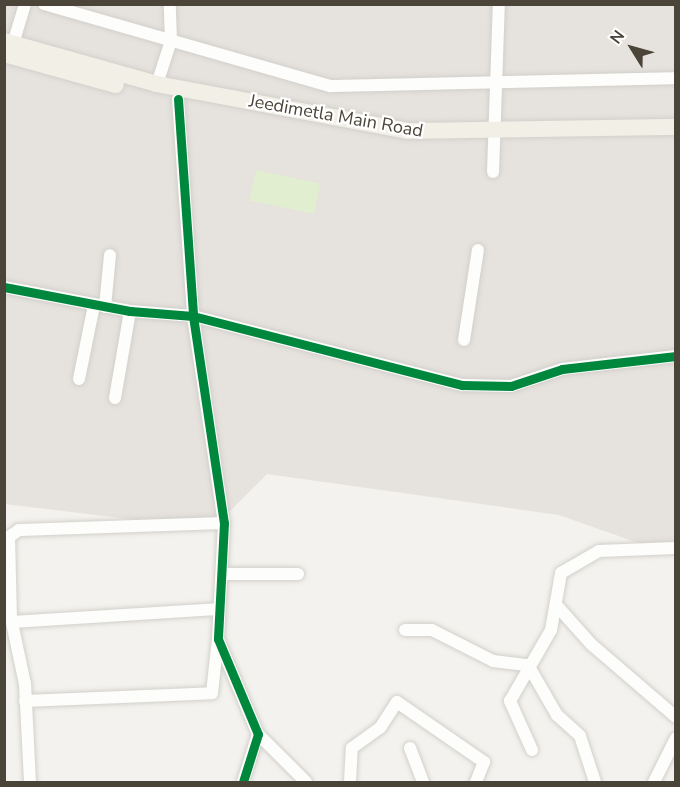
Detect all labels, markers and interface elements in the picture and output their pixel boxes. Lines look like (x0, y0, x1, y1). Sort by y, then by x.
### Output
north arrow (602, 18, 662, 78)
text: N (605, 26, 630, 49)
street label: Jeedimetla Main Road (247, 90, 425, 142)

